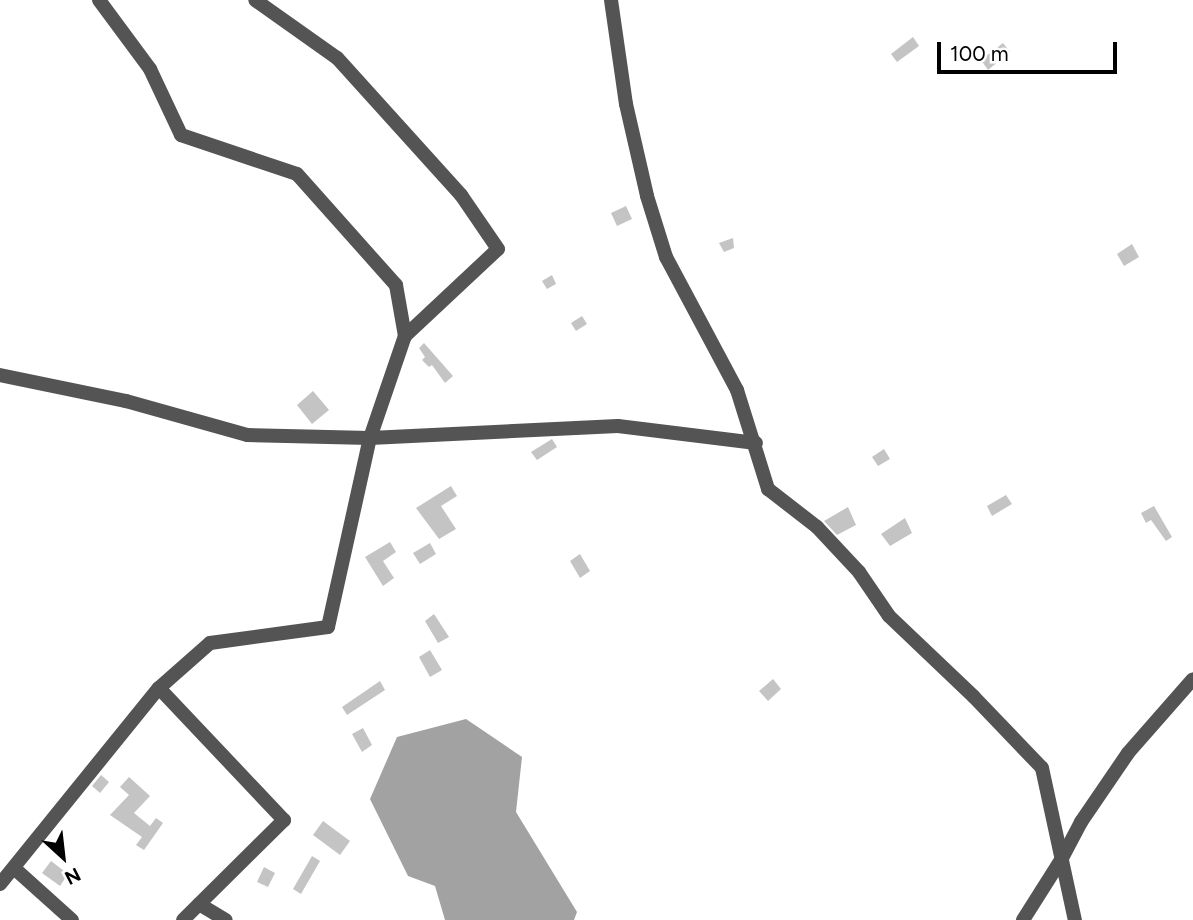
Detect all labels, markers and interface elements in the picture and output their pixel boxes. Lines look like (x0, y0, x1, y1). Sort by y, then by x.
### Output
scale bar (941, 28, 1121, 72)
text: 100 m (950, 41, 1009, 66)
north arrow (28, 822, 98, 892)
text: N (61, 863, 85, 890)

